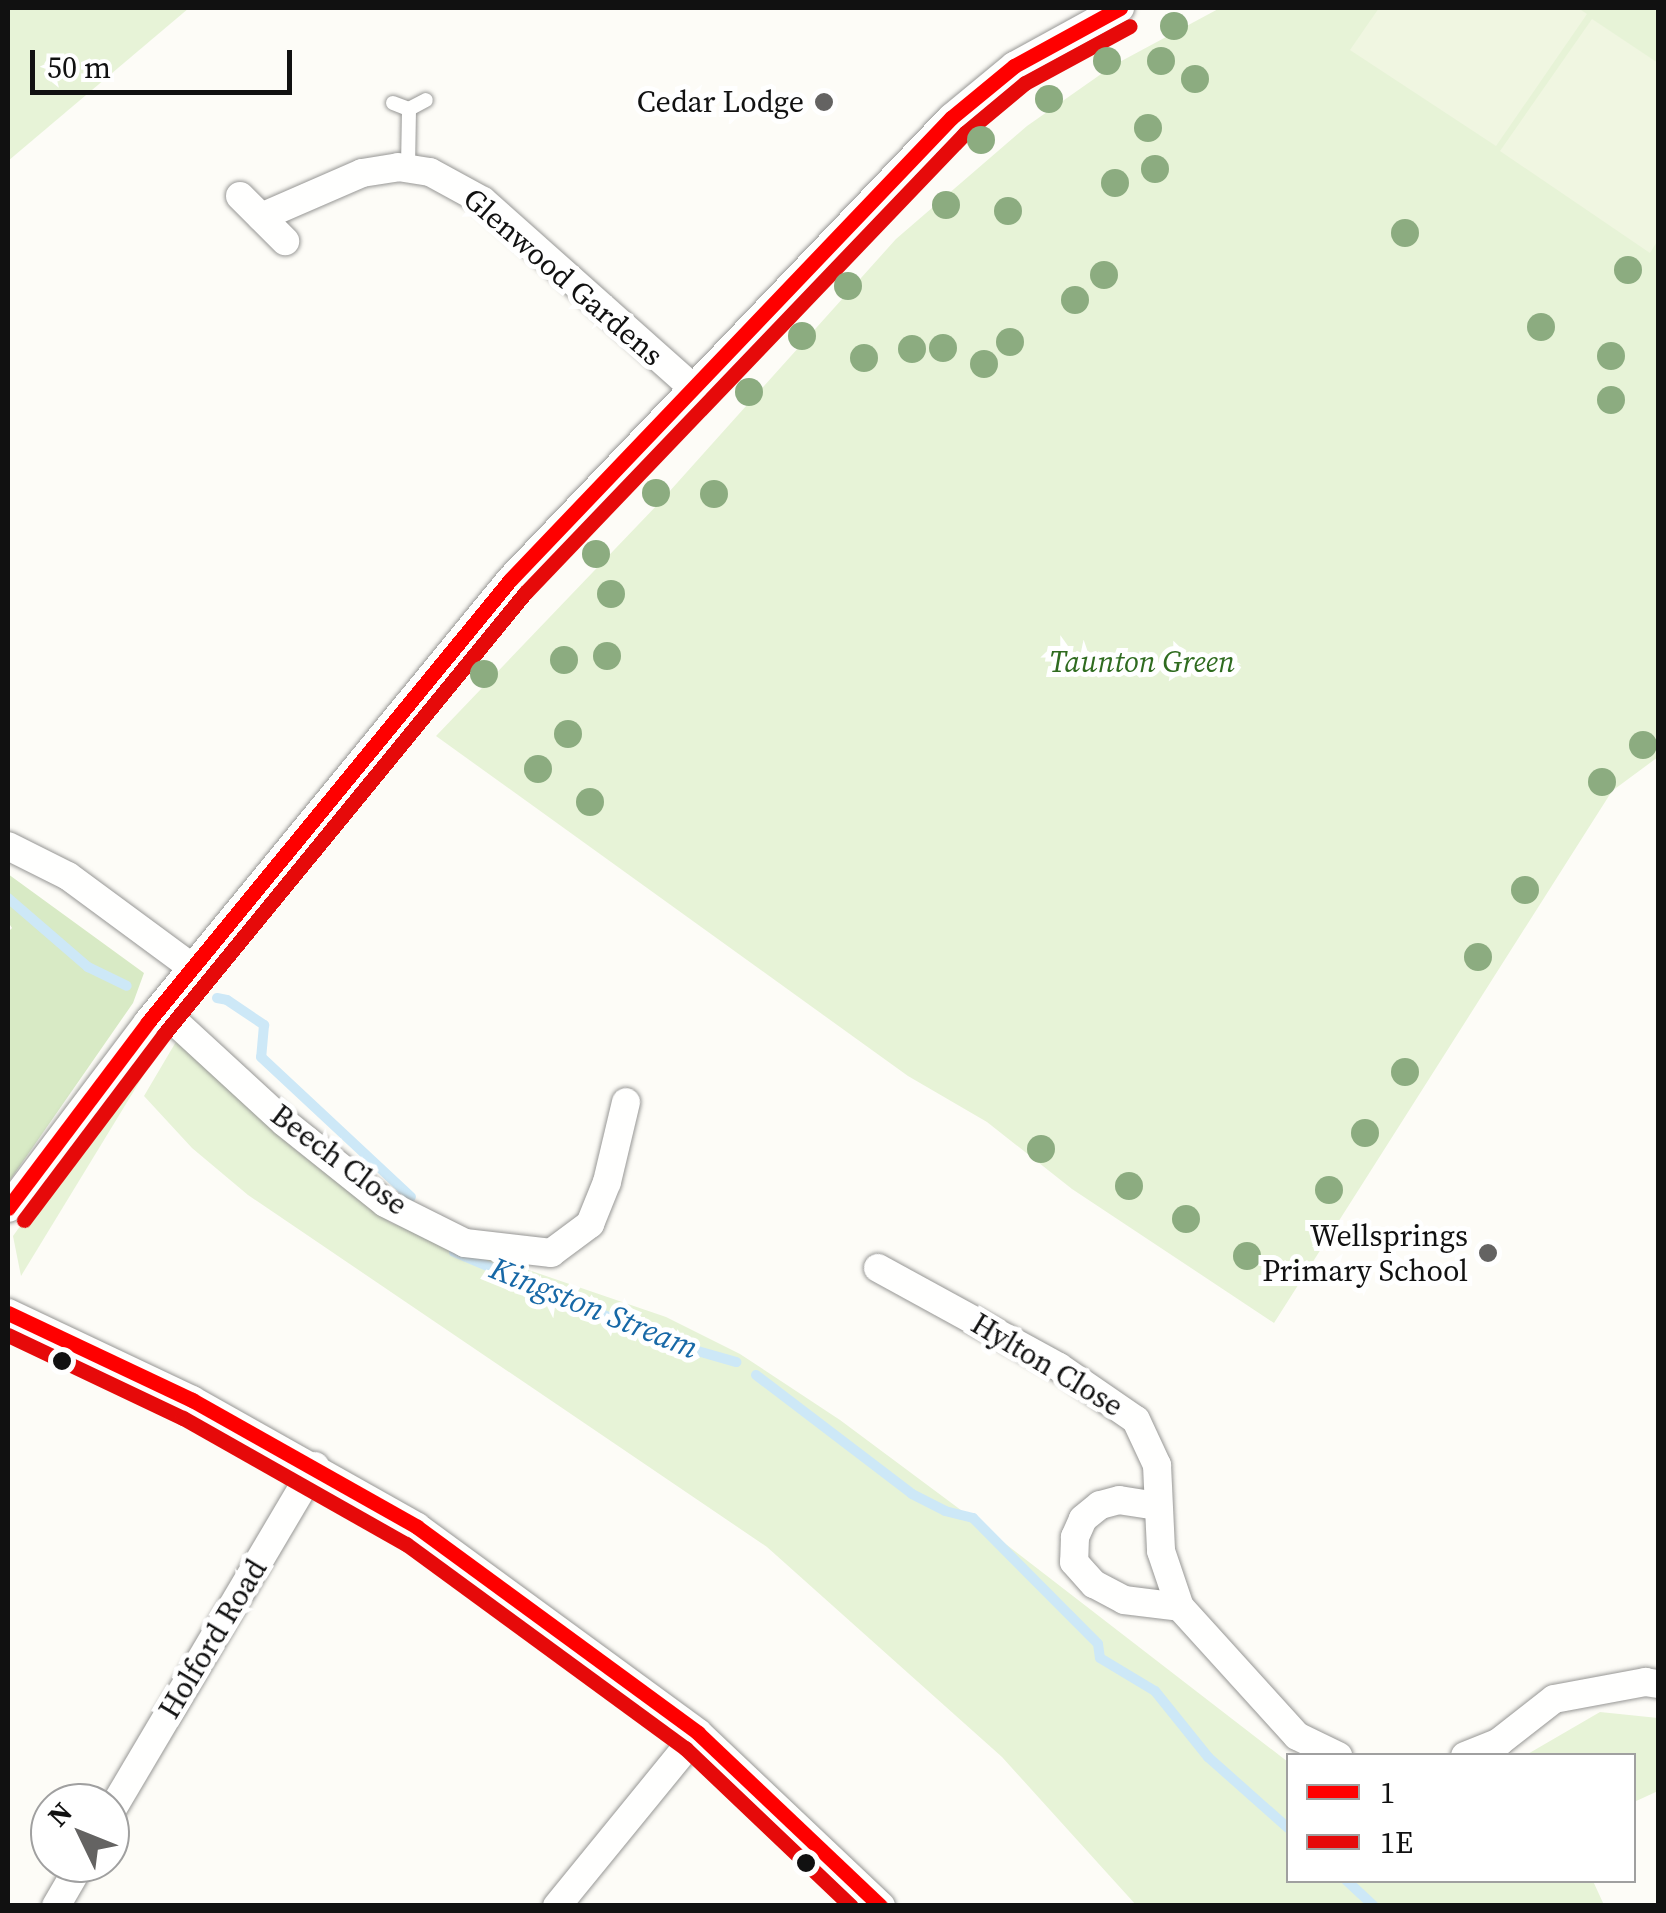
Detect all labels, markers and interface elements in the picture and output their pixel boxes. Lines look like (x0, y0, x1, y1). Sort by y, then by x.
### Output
scale bar (35, 30, 298, 92)
text: 50 m (47, 47, 111, 88)
place label: Cedar Lodge (637, 84, 804, 120)
marker: Cedar Lodge (813, 91, 835, 113)
street label: Glenwood Gardens (456, 181, 670, 373)
park label: Taunton Green (1049, 644, 1235, 680)
street label: Beech Close (264, 1097, 414, 1223)
place label: Wellsprings Primary School (1262, 1218, 1468, 1288)
marker: Wellsprings Primary School (1477, 1242, 1499, 1264)
water label: Kingston Stream (485, 1249, 703, 1367)
street label: Hylton Close (965, 1306, 1129, 1424)
unlabelled marker (52, 1351, 72, 1371)
street label: Holford Road (151, 1553, 275, 1725)
legend (1286, 1753, 1636, 1883)
text: 1 (1380, 1772, 1395, 1813)
north arrow (30, 1783, 130, 1883)
text: N (39, 1793, 80, 1834)
text: 1E (1380, 1822, 1413, 1863)
unlabelled marker (796, 1853, 816, 1873)

